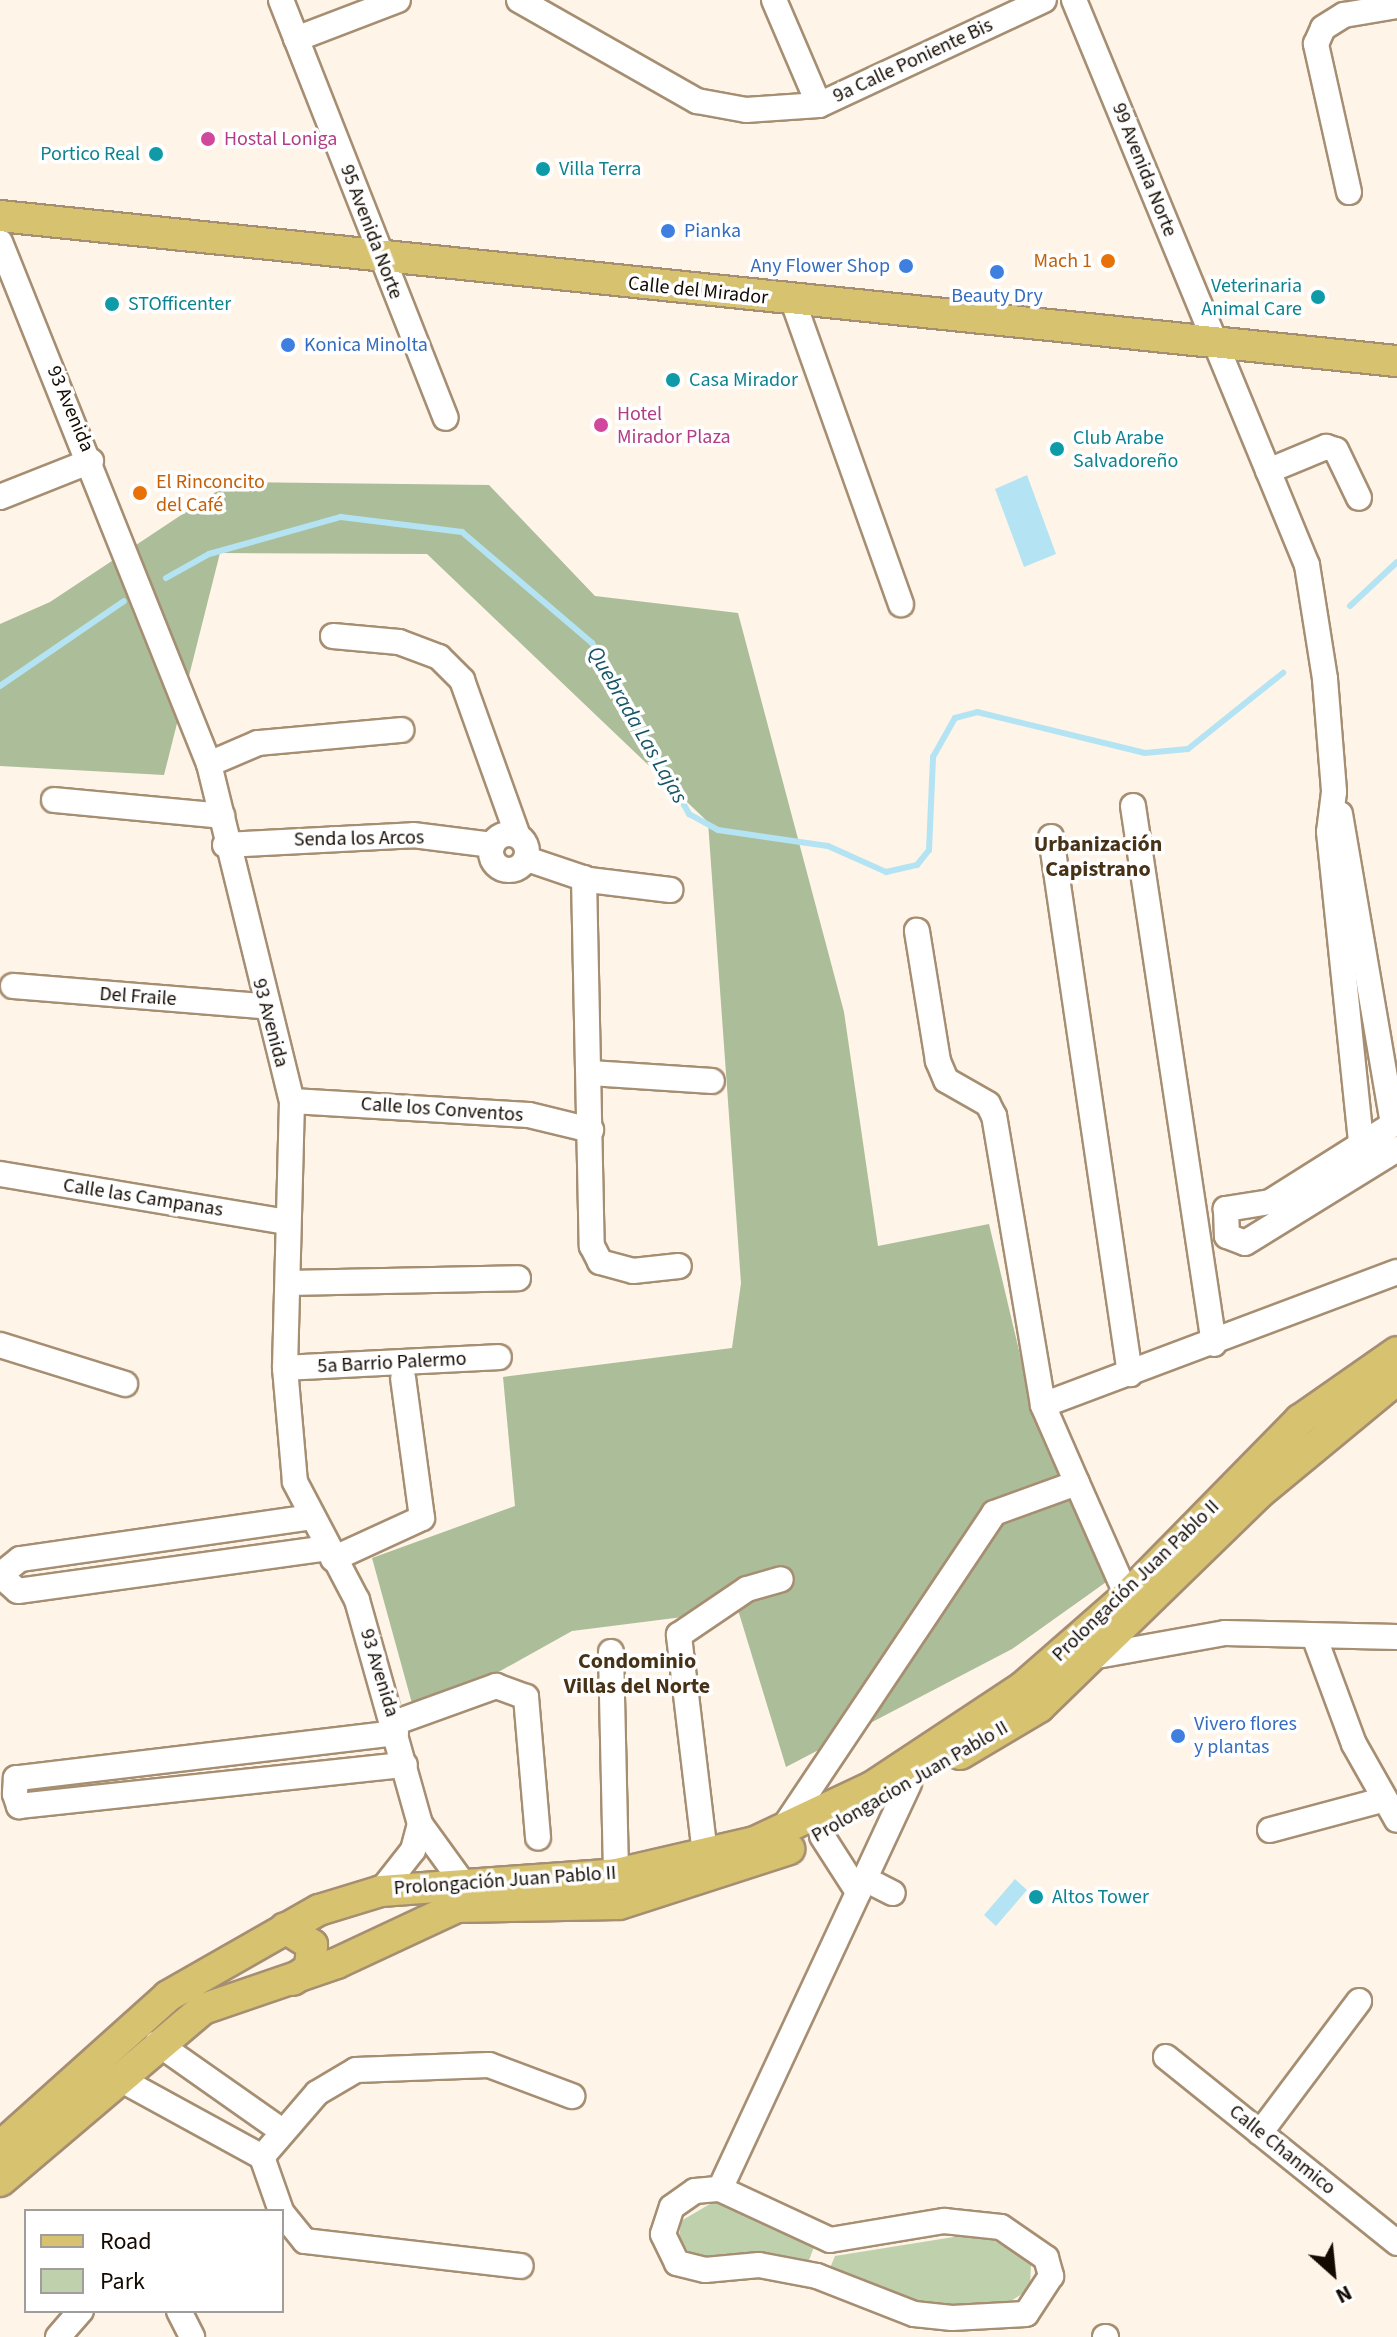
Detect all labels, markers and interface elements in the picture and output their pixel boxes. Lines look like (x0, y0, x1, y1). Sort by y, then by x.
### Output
street label: 9a Calle Poniente Bis (829, 13, 997, 109)
street label: 99 Avenida Norte (1106, 100, 1182, 240)
place label: Hostal Loniga (224, 127, 337, 151)
marker: Hostal Loniga (199, 130, 217, 148)
place label: Portico Real (40, 142, 140, 166)
marker: Portico Real (147, 145, 165, 163)
place label: Villa Terra (559, 157, 641, 181)
marker: Villa Terra (534, 160, 552, 178)
street label: 95 Avenida Norte (334, 161, 408, 303)
place label: Pianka (684, 219, 741, 243)
marker: Pianka (659, 222, 677, 240)
place label: Mach 1 (1033, 249, 1092, 273)
marker: Mach 1 (1099, 252, 1117, 270)
place label: Any Flower Shop (750, 254, 890, 278)
marker: Any Flower Shop (897, 257, 915, 275)
marker: Beauty Dry (988, 263, 1006, 281)
street label: Calle del Mirador (627, 272, 769, 310)
place label: Veterinaria Animal Care (1201, 274, 1302, 321)
place label: Beauty Dry (951, 284, 1043, 308)
marker: Veterinaria Animal Care (1309, 288, 1327, 306)
place label: STOfficenter (128, 292, 231, 316)
marker: STOfficenter (103, 295, 121, 313)
place label: Konica Minolta (304, 333, 428, 357)
marker: Konica Minolta (279, 336, 297, 354)
street label: 93 Avenida (41, 363, 99, 455)
place label: Casa Mirador (689, 368, 798, 392)
marker: Casa Mirador (664, 371, 682, 389)
place label: Hotel Mirador Plaza (617, 402, 731, 449)
marker: Hotel Mirador Plaza (592, 416, 610, 434)
place label: Club Arabe Salvadoreño (1073, 426, 1178, 473)
marker: Club Arabe Salvadoreño (1048, 440, 1066, 458)
place label: El Rinconcito del Café (156, 470, 265, 517)
marker: El Rinconcito del Café (131, 484, 149, 502)
water label: Quebrada Las Lajas (581, 642, 693, 808)
street label: Senda los Arcos (294, 826, 424, 852)
district label: Urbanización Capistrano (1034, 831, 1162, 882)
street label: 93 Avenida (247, 976, 293, 1070)
street label: Del Fraile (99, 982, 177, 1012)
street label: Calle los Conventos (360, 1092, 524, 1128)
street label: Calle las Campanas (61, 1174, 225, 1222)
street label: 5a Barrio Palermo (317, 1347, 467, 1379)
street label: Prolongación Juan Pablo II (1047, 1495, 1225, 1667)
street label: 93 Avenida (354, 1626, 404, 1720)
district label: Condominio Villas del Norte (564, 1648, 710, 1700)
place label: Vivero flores y plantas (1194, 1712, 1297, 1759)
street label: Prolongacion Juan Pablo II (807, 1716, 1013, 1848)
marker: Vivero flores y plantas (1169, 1727, 1187, 1745)
street label: Prolongación Juan Pablo II (393, 1861, 617, 1901)
place label: Altos Tower (1052, 1885, 1149, 1909)
marker: Altos Tower (1027, 1888, 1045, 1906)
street label: Calle Chanmico (1224, 2100, 1340, 2200)
legend (24, 2209, 284, 2313)
text: Road (100, 2224, 152, 2259)
north arrow (1293, 2233, 1373, 2313)
text: Park (100, 2264, 145, 2299)
text: N (1330, 2277, 1358, 2312)

